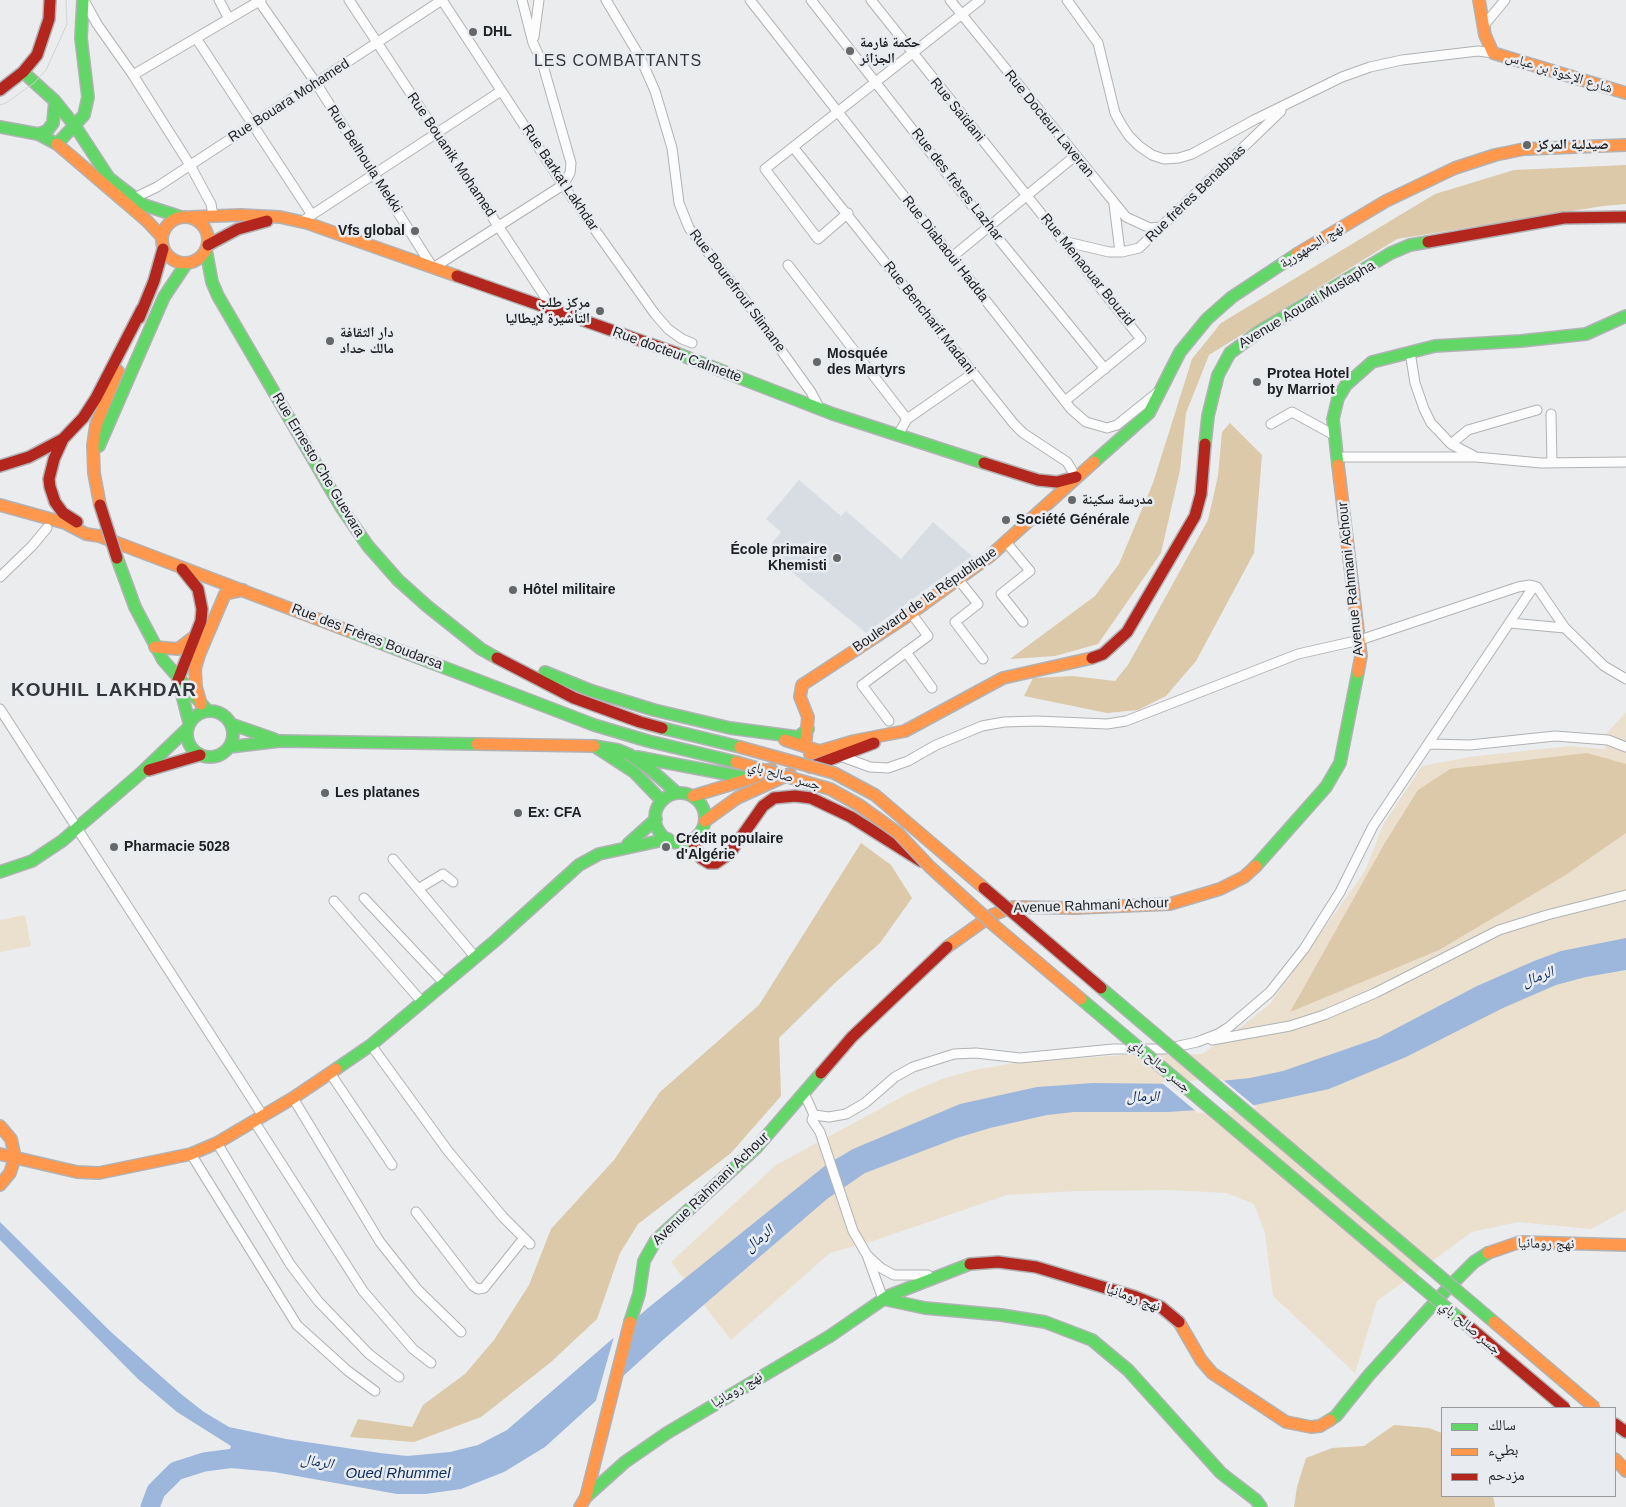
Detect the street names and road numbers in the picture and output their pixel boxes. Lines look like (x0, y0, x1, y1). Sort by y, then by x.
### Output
street label: شارع الإخوة بن عباس (1503, 49, 1615, 97)
street label: Rue Bouara Mohamed (225, 56, 353, 146)
street label: Rue Docteur Laveran (1001, 67, 1097, 181)
street label: Rue Saïdani (926, 75, 988, 145)
street label: Rue Bouanik Mohamed (403, 90, 499, 220)
street label: Rue Belhoula Mekki (323, 102, 405, 216)
street label: Rue Barkat Lakhdar (518, 122, 602, 234)
street label: Rue des frères Lazhar (908, 125, 1006, 245)
street label: Rue frères Benabbas (1143, 142, 1249, 246)
street label: Rue Diabaoui Hadda (898, 193, 992, 305)
street label: Rue Menaouar Bouzid (1037, 211, 1137, 329)
street label: نهج الجمهورية (1277, 220, 1347, 272)
street label: Rue Bourefrouf Slimane (685, 226, 789, 356)
street label: Rue Bencharif Madani (880, 258, 978, 378)
street label: Avenue Aouati Mustapha (1236, 258, 1378, 352)
street label: Rue docteur Calmette (610, 324, 744, 386)
street label: Rue Ernesto Che Guevara (268, 390, 368, 540)
street label: Avenue Rahmani Achour (1335, 501, 1367, 657)
street label: Boulevard de la République (850, 544, 1000, 656)
street label: Rue des Frères Boudarsa (289, 600, 445, 674)
street label: جسر صالح باي (746, 758, 822, 794)
street label: Avenue Rahmani Achour (1013, 895, 1169, 917)
street label: جسر صالح باي (1126, 1036, 1194, 1096)
street label: Avenue Rahmani Achour (649, 1129, 773, 1249)
street label: نهج رومانيا (1518, 1235, 1574, 1253)
street label: نهج رومانيا (1103, 1280, 1163, 1316)
street label: جسر صالح باي (1436, 1298, 1504, 1358)
street label: نهج رومانيا (708, 1368, 766, 1412)

